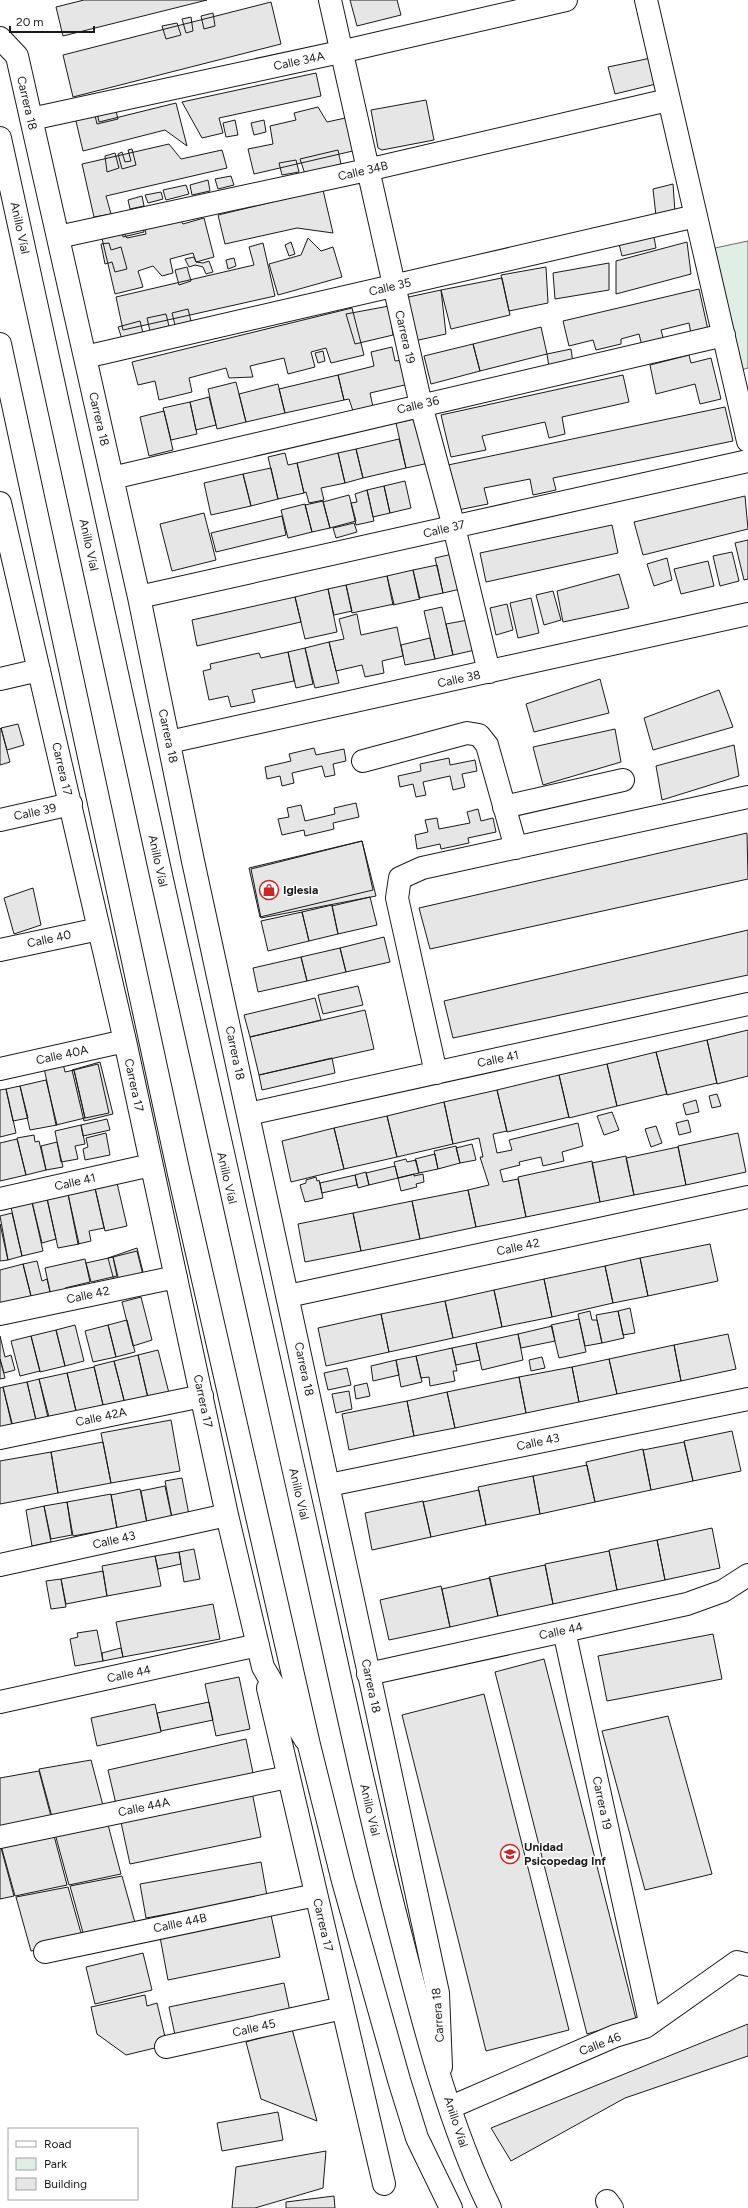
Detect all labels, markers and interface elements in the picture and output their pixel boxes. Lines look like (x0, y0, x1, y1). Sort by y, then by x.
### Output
scale bar (10, 8, 94, 34)
text: 20 m (16, 15, 44, 29)
street label: Calle 34A (272, 49, 326, 73)
street label: Carrera 18 (14, 75, 40, 131)
street label: Calle 34B (337, 158, 389, 184)
street label: Anillo Víal (8, 201, 32, 255)
street label: Calle 35 (367, 275, 413, 299)
street label: Carrera 19 (392, 309, 418, 365)
street label: Carrera 18 (86, 391, 112, 447)
street label: Calle 36 (396, 393, 441, 417)
street label: Calle 37 (422, 517, 467, 541)
street label: Anillo Víal (77, 518, 101, 572)
street label: Calle 38 (436, 668, 482, 690)
street label: Carrera 18 (155, 708, 181, 764)
street label: Carrera 17 (49, 741, 75, 797)
street label: Calle 39 (13, 801, 58, 823)
street label: Anillo Víal (146, 834, 170, 888)
shop icon: Iglesia (258, 879, 280, 901)
place label: Iglesia (283, 883, 318, 897)
street label: Calle 40 (26, 927, 73, 950)
street label: Carrera 18 (222, 1025, 248, 1081)
street label: Calle 40A (35, 1043, 89, 1067)
street label: Calle 41 (476, 1048, 520, 1070)
street label: Carrera 17 (122, 1057, 147, 1113)
street label: Anillo Víal (214, 1151, 240, 1205)
street label: Calle 41 (53, 1170, 97, 1194)
street label: Calle 42 (495, 1236, 541, 1258)
street label: Calle 42 (65, 1284, 111, 1306)
street label: Carrera 18 (291, 1341, 317, 1397)
street label: Carrera 17 (191, 1373, 216, 1429)
street label: Calle 42A (74, 1405, 128, 1429)
street label: Calle 43 (515, 1431, 561, 1453)
street label: Anillo Víal (286, 1467, 312, 1521)
street label: Calle 43 (91, 1528, 137, 1552)
street label: Calle 44 (538, 1619, 585, 1642)
street label: Carrera 18 (358, 1658, 384, 1714)
street label: Calle 44 (106, 1662, 153, 1685)
street label: Carrera 19 (590, 1775, 615, 1831)
street label: Anillo Víal (357, 1783, 383, 1837)
street label: Calle 44A (117, 1795, 171, 1819)
place label: Unidad Psicopedag Inf (524, 1840, 606, 1868)
school or university icon: Unidad Psicopedag Inf (499, 1843, 521, 1865)
street label: Carrera 17 (310, 1897, 336, 1953)
street label: Callle 44B (152, 1910, 208, 1936)
street label: Carrera 18 (429, 1987, 447, 2043)
street label: Calle 45 (231, 2016, 277, 2040)
street label: Calle 46 (577, 2030, 623, 2058)
street label: Anillo Víal (441, 2095, 471, 2149)
legend (8, 2128, 138, 2200)
text: Road (44, 2137, 72, 2151)
text: Park (44, 2157, 67, 2171)
text: Building (44, 2177, 87, 2191)

